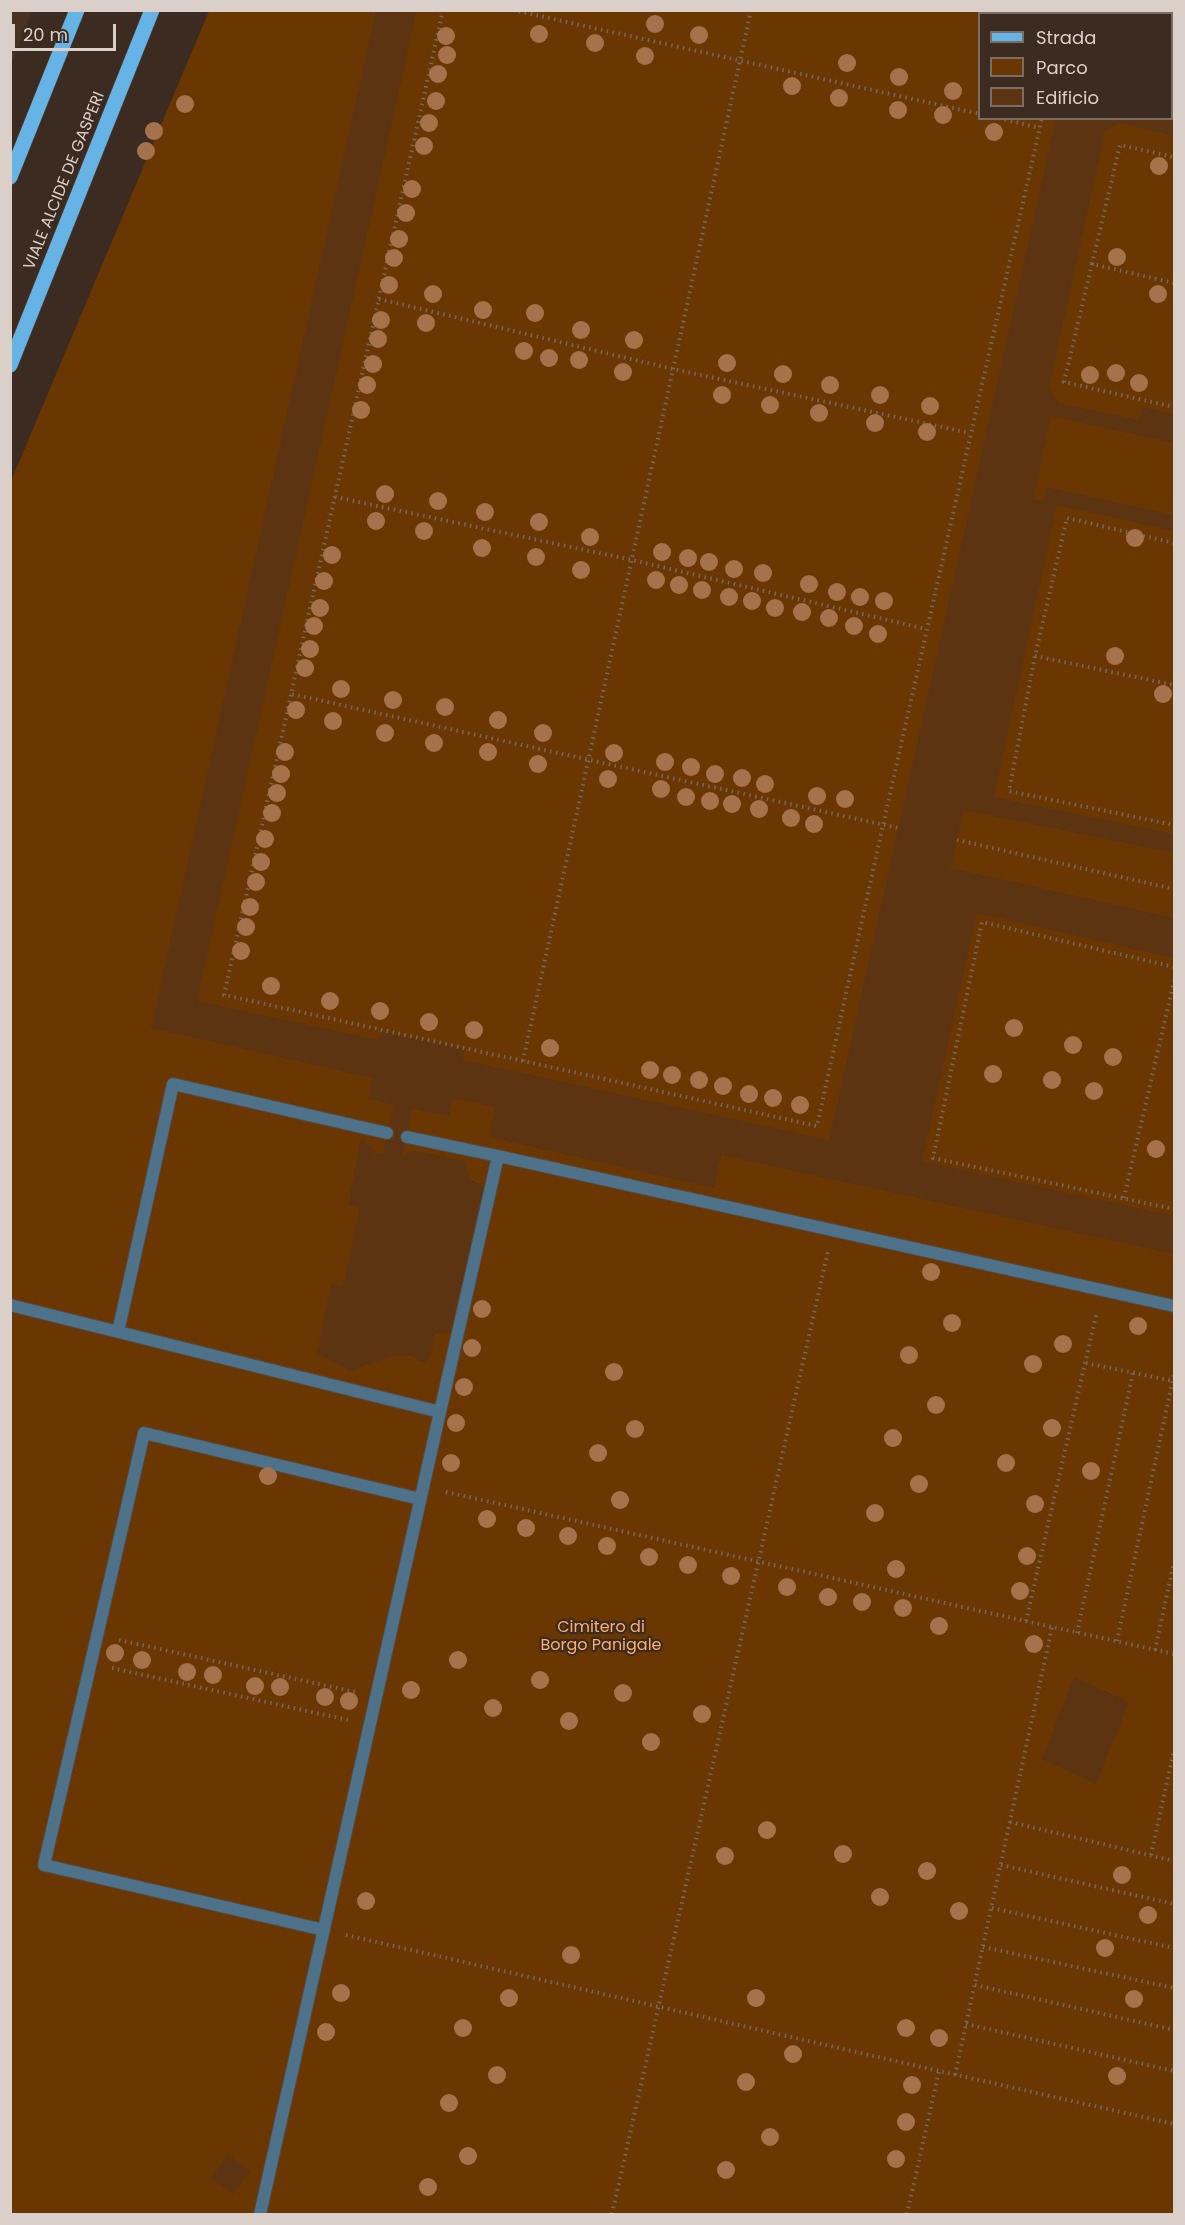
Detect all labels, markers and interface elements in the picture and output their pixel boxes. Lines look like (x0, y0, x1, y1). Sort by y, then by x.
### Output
scale bar (15, 12, 118, 50)
legend (978, 12, 1173, 120)
text: 20 m (23, 22, 68, 47)
text: Strada (1036, 25, 1096, 50)
text: Parco (1036, 55, 1088, 80)
text: Edificio (1036, 85, 1099, 110)
street label: VIALE ALCIDE DE GASPERI (20, 89, 110, 273)
park label: Cimitero di Borgo Panigale (540, 1618, 662, 1656)

